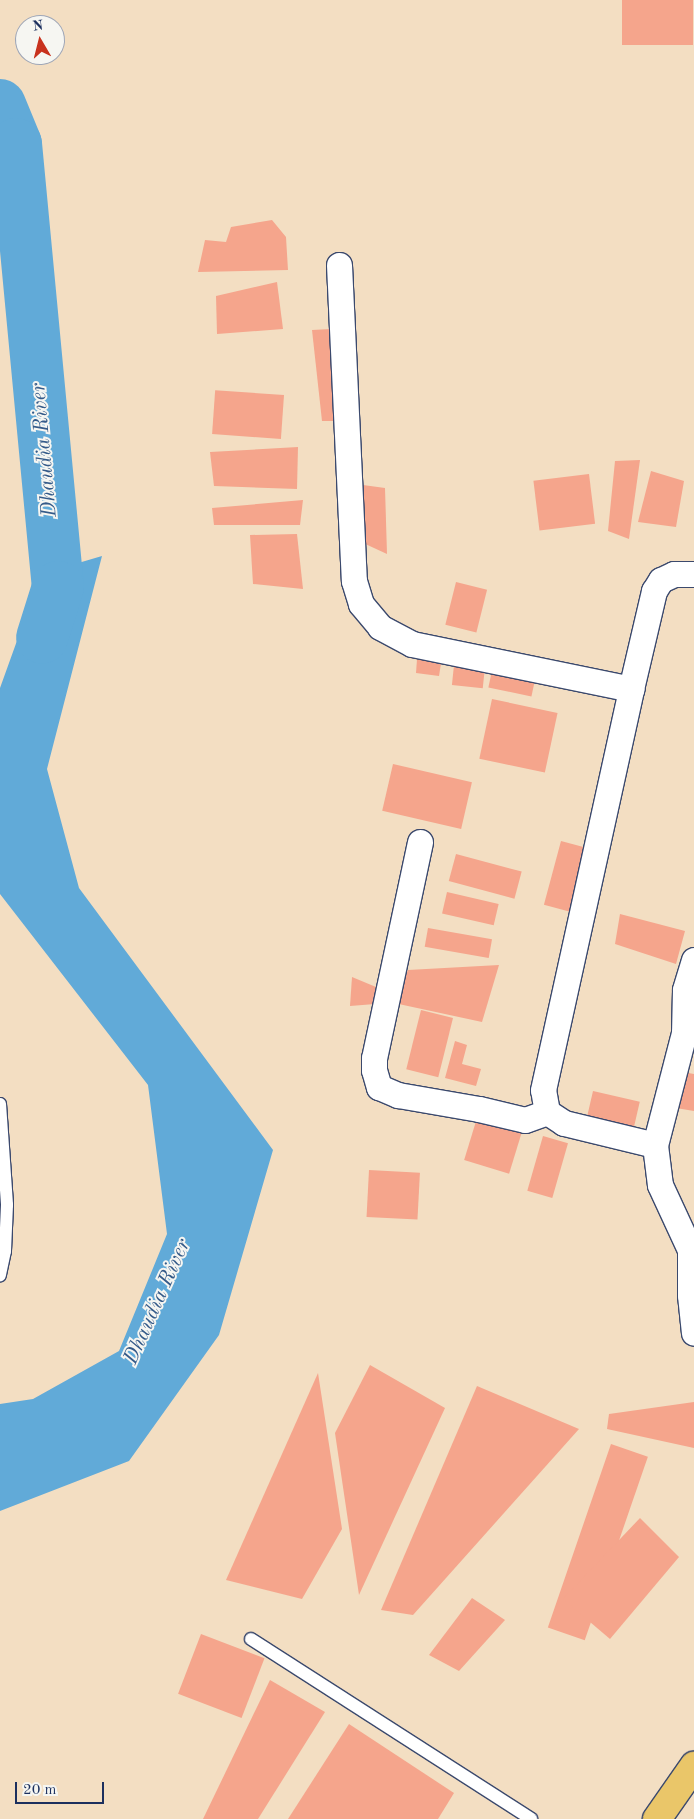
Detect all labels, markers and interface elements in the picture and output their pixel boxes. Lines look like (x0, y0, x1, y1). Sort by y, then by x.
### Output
north arrow (15, 15, 65, 65)
text: N (32, 18, 44, 34)
water label: Dhaudia River (27, 382, 63, 518)
water label: Dhaudia River (119, 1235, 197, 1369)
scale bar (18, 1772, 106, 1804)
text: 20 m (23, 1783, 57, 1798)

